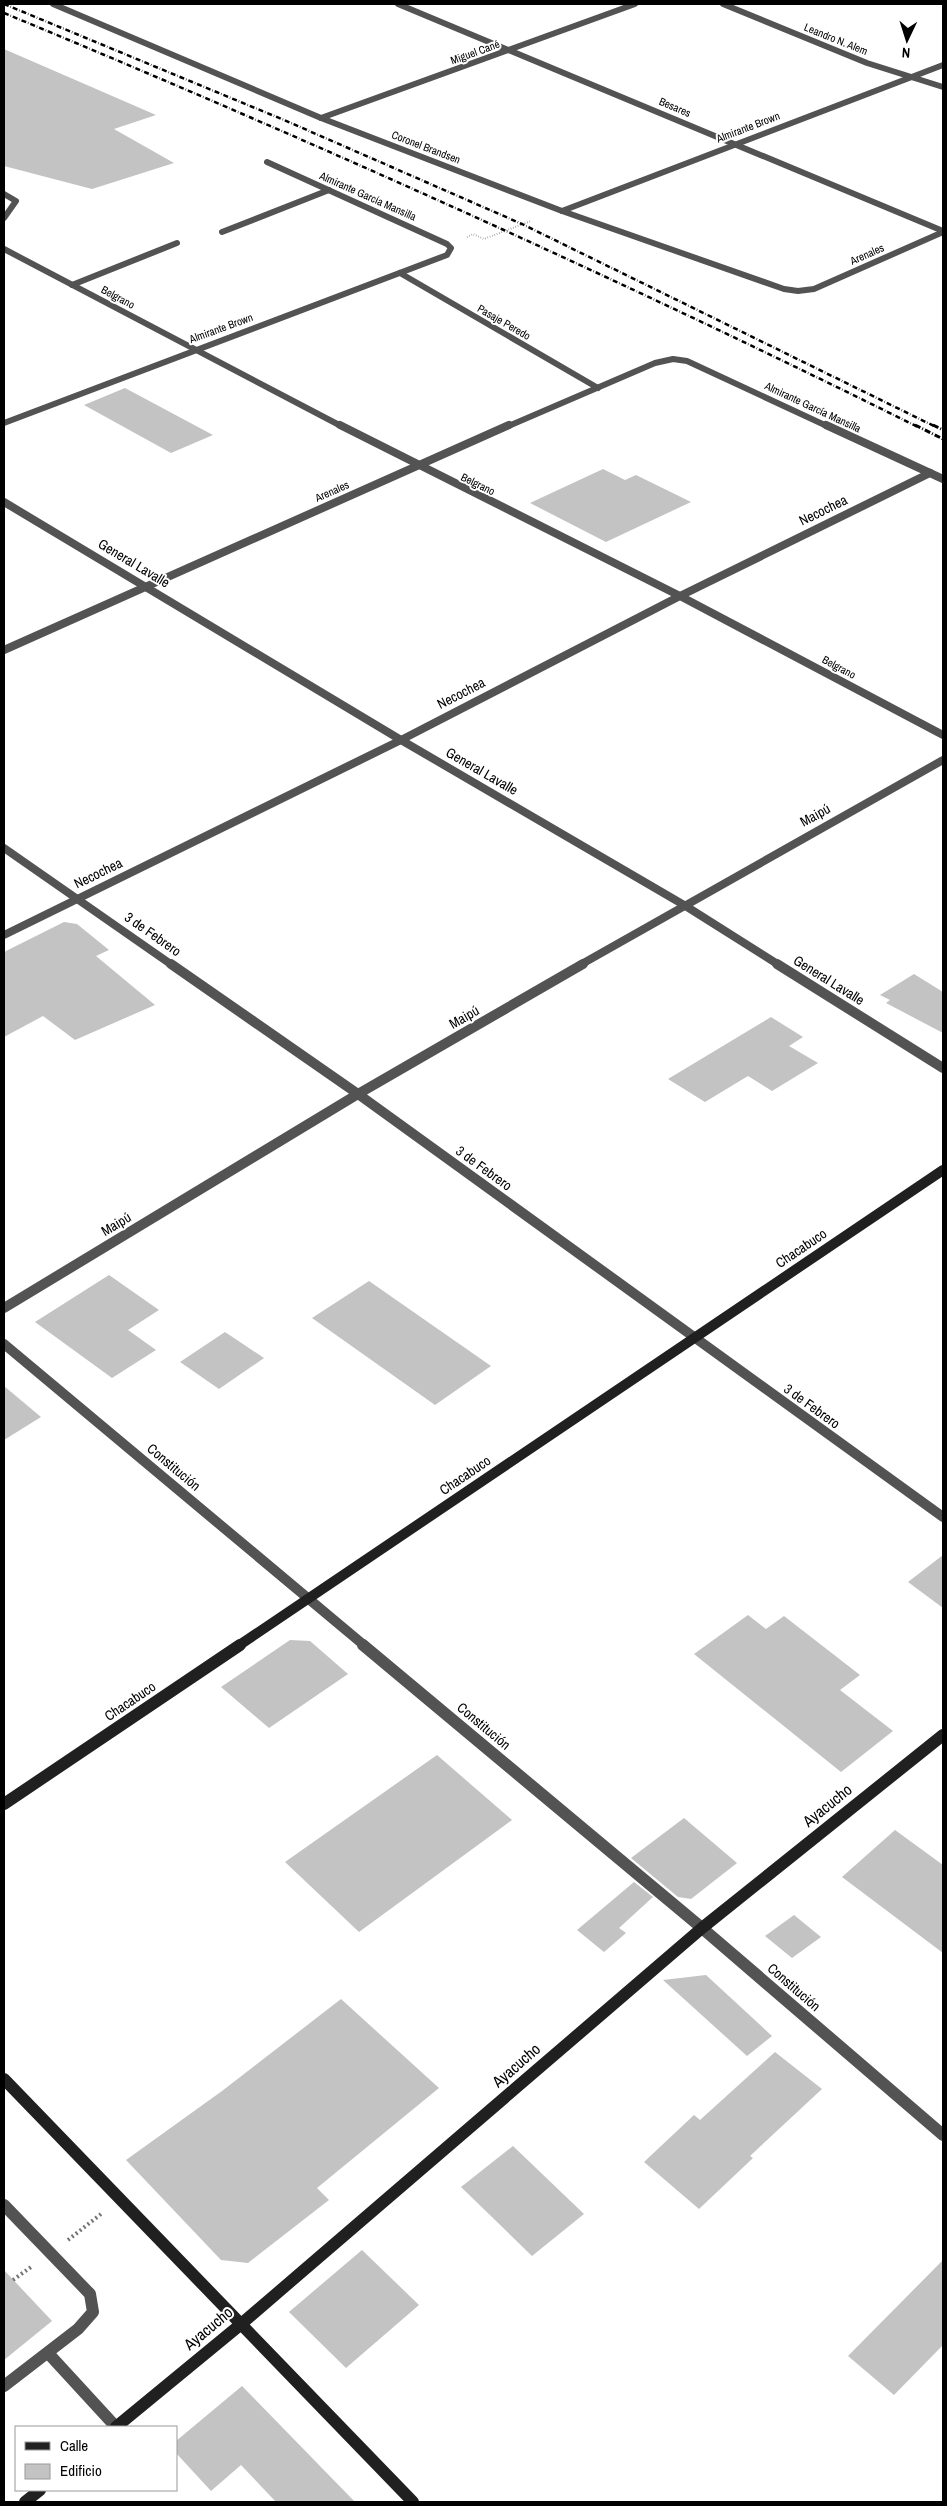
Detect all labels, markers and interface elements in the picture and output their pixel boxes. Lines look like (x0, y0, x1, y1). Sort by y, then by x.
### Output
north arrow (882, 15, 932, 65)
street label: Leandro N. Alem (802, 20, 870, 58)
street label: Miguel Cané (449, 37, 501, 67)
text: N (901, 44, 911, 62)
street label: Besares (657, 94, 693, 120)
street label: Almirante Brown (713, 109, 782, 146)
street label: Coronel Brandsen (390, 127, 462, 167)
street label: Almirante García Mansilla (317, 168, 418, 224)
street label: Arenales (847, 240, 887, 268)
street label: Belgrano (99, 282, 137, 312)
street label: Pasaje Peredo (475, 301, 533, 343)
street label: Almirante Brown (186, 310, 255, 346)
street label: Almirante García Mansilla (762, 378, 863, 435)
street label: Belgrano (459, 470, 497, 498)
street label: Arenales (312, 477, 352, 505)
street label: Necochea (796, 490, 851, 529)
street label: General Lavalle (95, 535, 173, 591)
street label: Belgrano (820, 652, 858, 682)
street label: Necochea (434, 673, 489, 713)
street label: General Lavalle (443, 743, 521, 799)
street label: Maipú (797, 799, 833, 831)
street label: Necochea (71, 853, 126, 892)
street label: 3 de Febrero (121, 908, 185, 960)
street label: General Lavalle (790, 951, 868, 1009)
street label: Maipú (446, 1001, 482, 1033)
street label: 3 de Febrero (452, 1142, 516, 1194)
street label: Maipú (98, 1208, 134, 1240)
street label: Chacabuco (772, 1224, 830, 1272)
street label: 3 de Febrero (780, 1380, 844, 1432)
street label: Constitución (144, 1439, 204, 1495)
street label: Chacabuco (436, 1451, 494, 1499)
street label: Chacabuco (101, 1677, 159, 1725)
street label: Constitución (454, 1698, 514, 1754)
street label: Ayacucho (797, 1778, 856, 1832)
street label: Constitución (764, 1959, 824, 2015)
street label: Ayacucho (486, 2038, 545, 2093)
street label: Ayacucho (178, 2301, 237, 2356)
legend (15, 2426, 178, 2491)
text: Calle (60, 2435, 88, 2456)
text: Edificio (60, 2460, 102, 2481)

